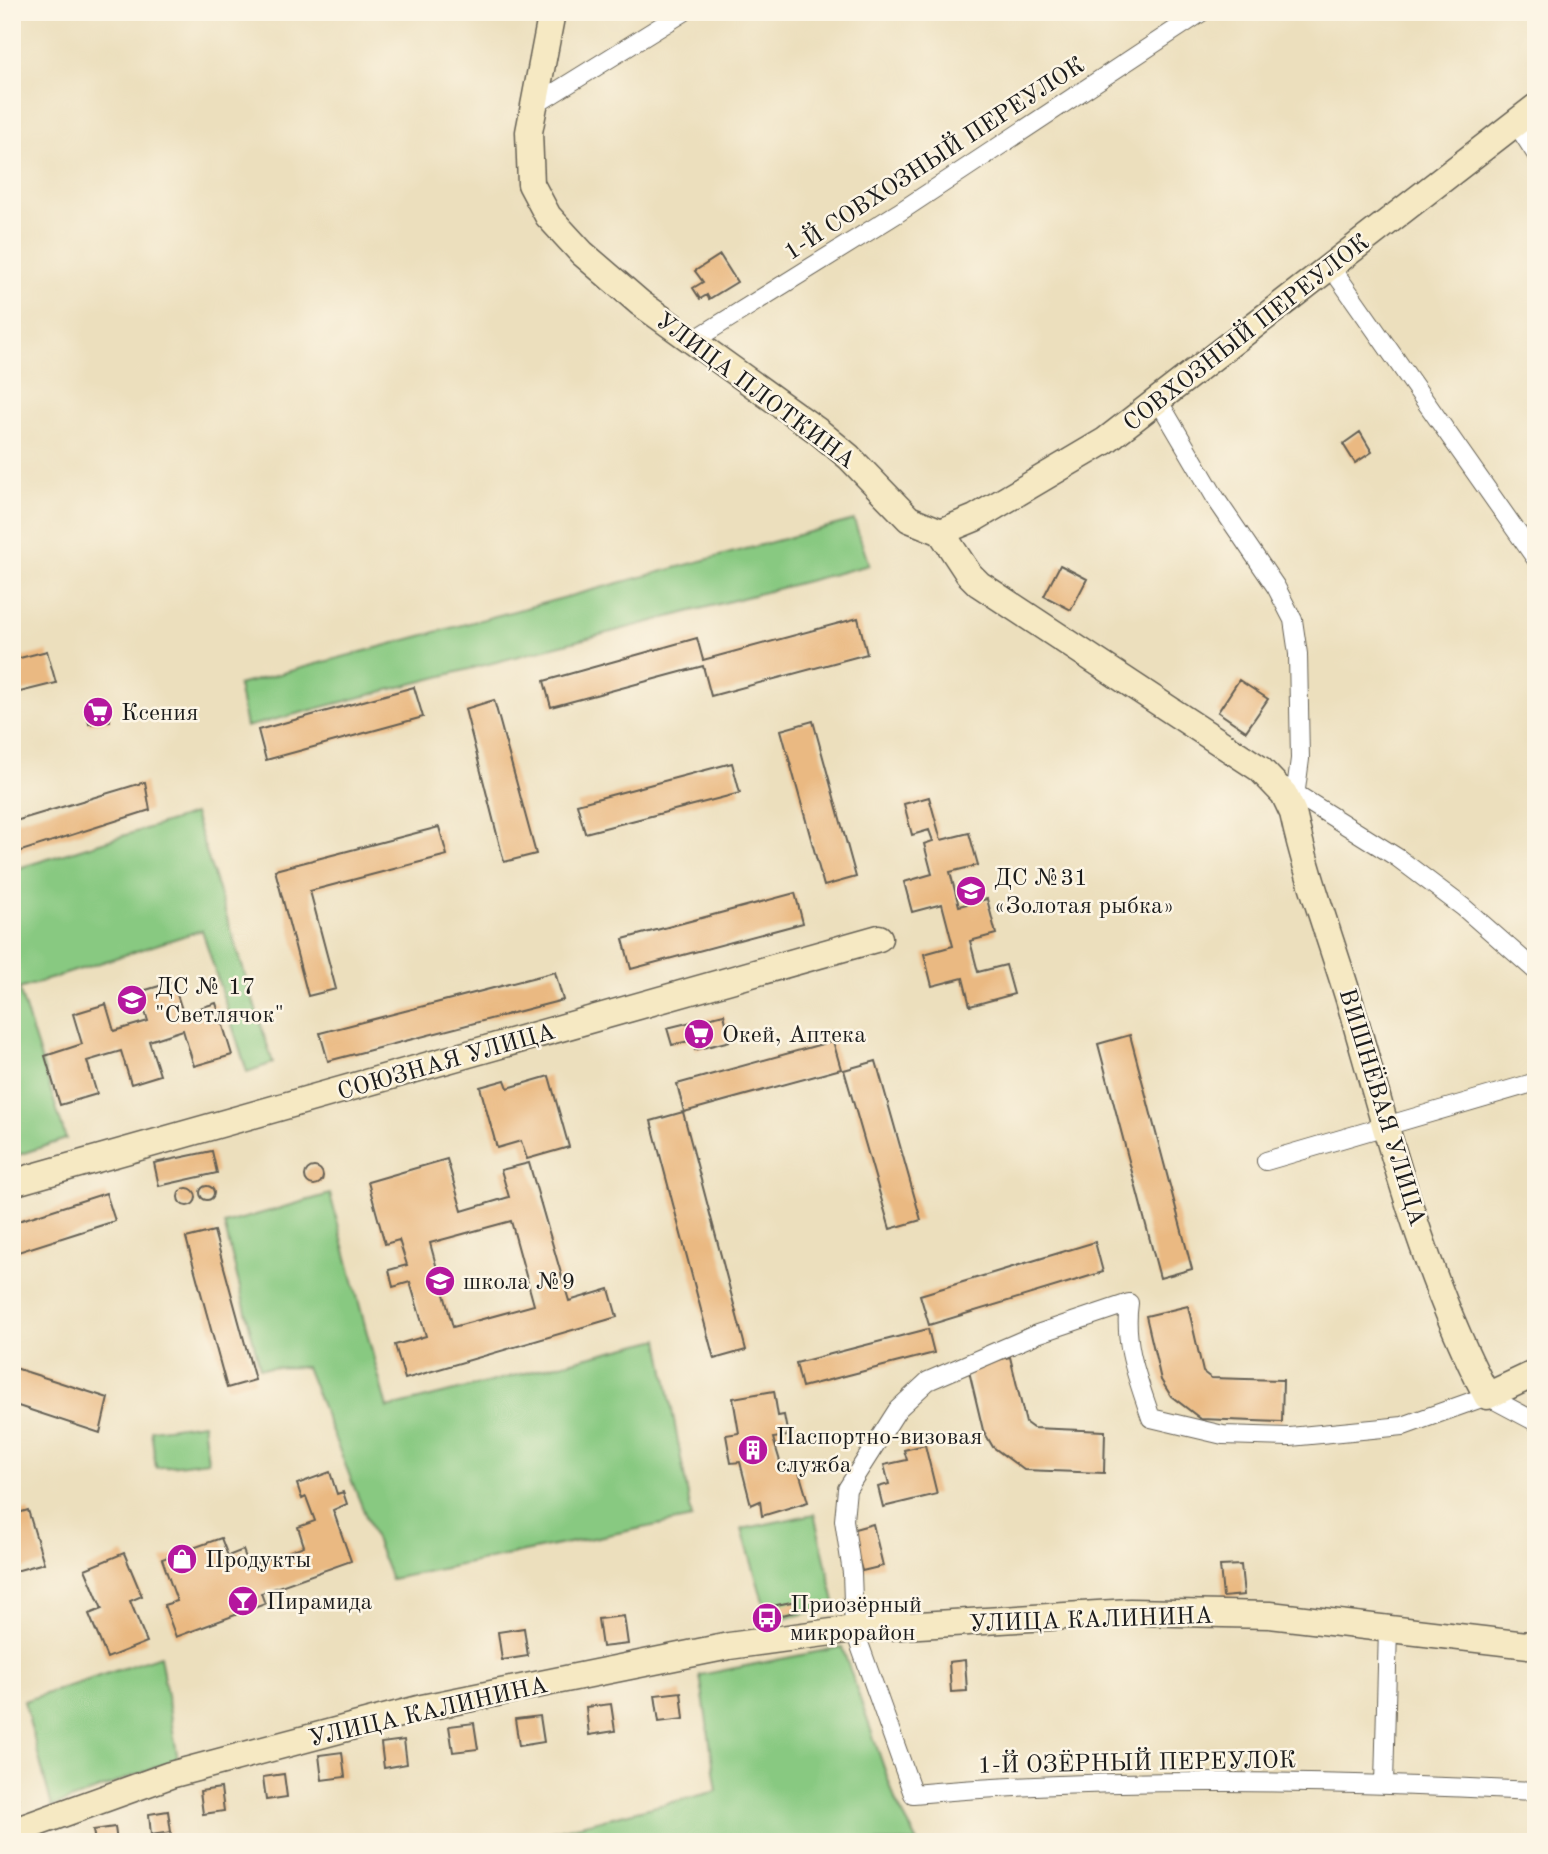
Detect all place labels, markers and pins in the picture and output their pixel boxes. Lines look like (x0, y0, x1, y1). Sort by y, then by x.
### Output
supermarket icon: Ксения (81, 695, 115, 729)
place label: Ксения (121, 702, 199, 726)
place label: ДС №31 «Золотая рыбка» (994, 867, 1174, 919)
school or university icon: ДС №31 «Золотая рыбка» (954, 874, 988, 908)
place label: ДС № 17 "Светлячок" (155, 976, 284, 1028)
school or university icon: ДС № 17 "Светлячок" (115, 983, 149, 1017)
supermarket icon: Окей, Аптека (682, 1017, 716, 1051)
place label: Окей, Аптека (722, 1024, 866, 1048)
school or university icon: школа №9 (423, 1264, 457, 1298)
place label: школа №9 (463, 1271, 575, 1295)
place label: Паспортно-визовая служба (776, 1426, 983, 1478)
building icon: Паспортно-визовая служба (736, 1433, 770, 1467)
shop icon: Продукты (165, 1542, 199, 1576)
place label: Продукты (205, 1549, 311, 1573)
bar icon: Пирамида (226, 1584, 260, 1618)
place label: Пирамида (266, 1591, 373, 1615)
place label: Приозёрный микрорайон (790, 1594, 922, 1646)
bus stop icon: Приозёрный микрорайон (750, 1601, 784, 1635)

